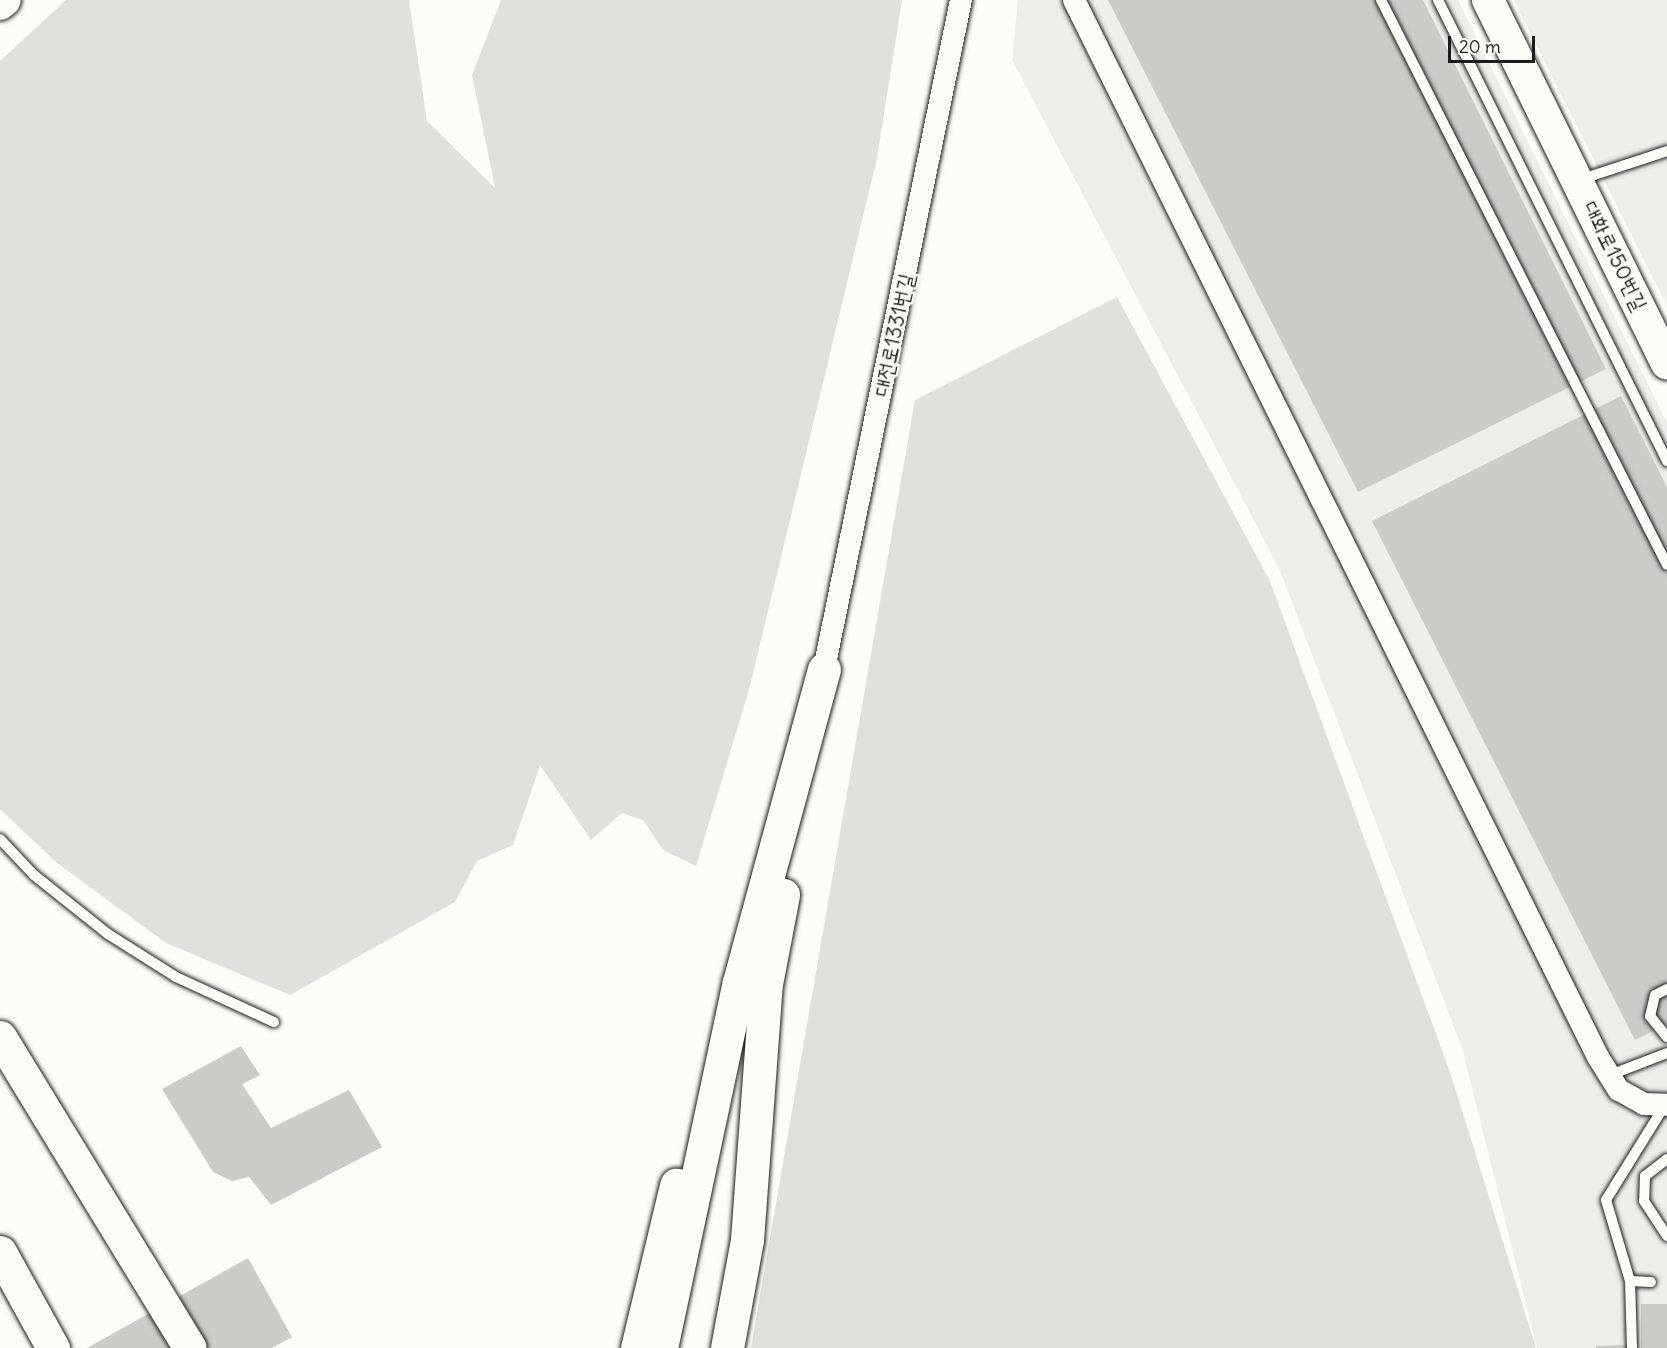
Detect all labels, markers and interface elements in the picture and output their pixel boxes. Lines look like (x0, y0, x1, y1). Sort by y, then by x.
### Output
scale bar (1451, 24, 1538, 62)
text: 20 m (1459, 35, 1501, 58)
street label: 대화로150번길 (1578, 197, 1652, 315)
street label: 대전로1331번길 (869, 271, 919, 399)

